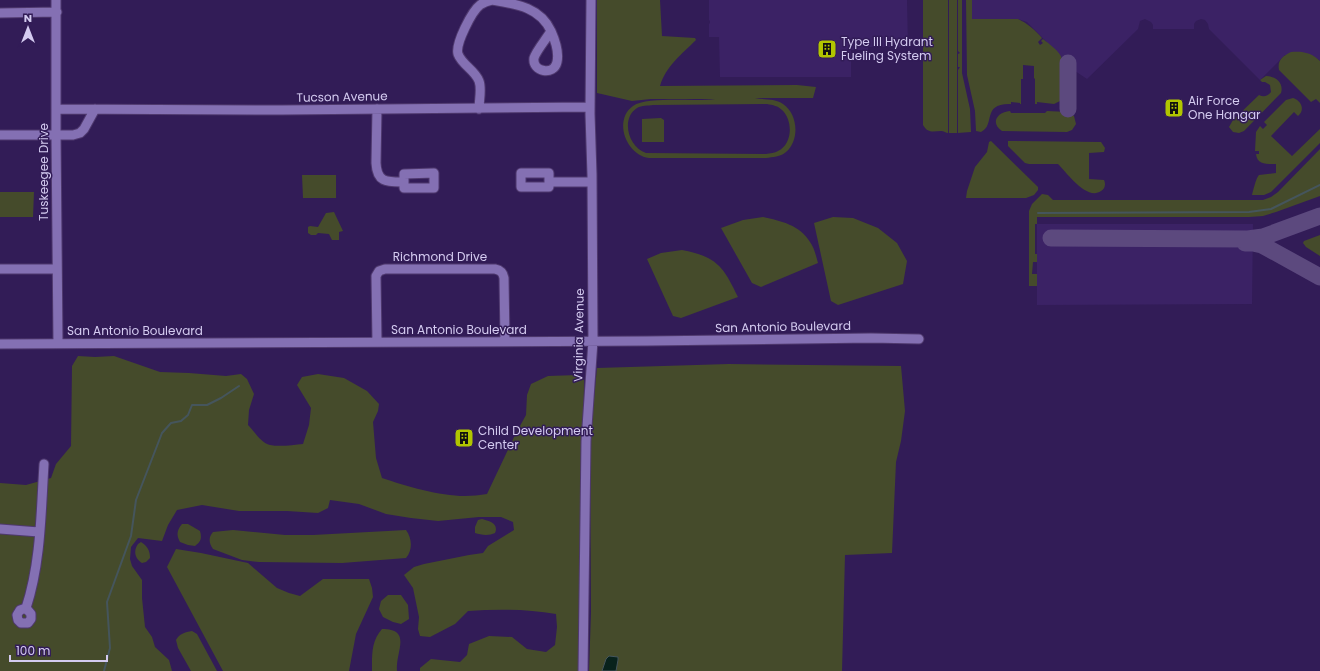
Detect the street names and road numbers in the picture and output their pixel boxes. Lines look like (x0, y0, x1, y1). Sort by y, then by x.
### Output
street label: Tucson Avenue (296, 87, 388, 106)
street label: Tuskeegee Drive (35, 123, 52, 221)
street label: Richmond Drive (393, 248, 487, 265)
street label: Virginia Avenue (569, 288, 588, 382)
street label: San Antonio Boulevard (715, 317, 851, 336)
street label: San Antonio Boulevard (391, 321, 527, 338)
street label: San Antonio Boulevard (67, 322, 203, 339)

